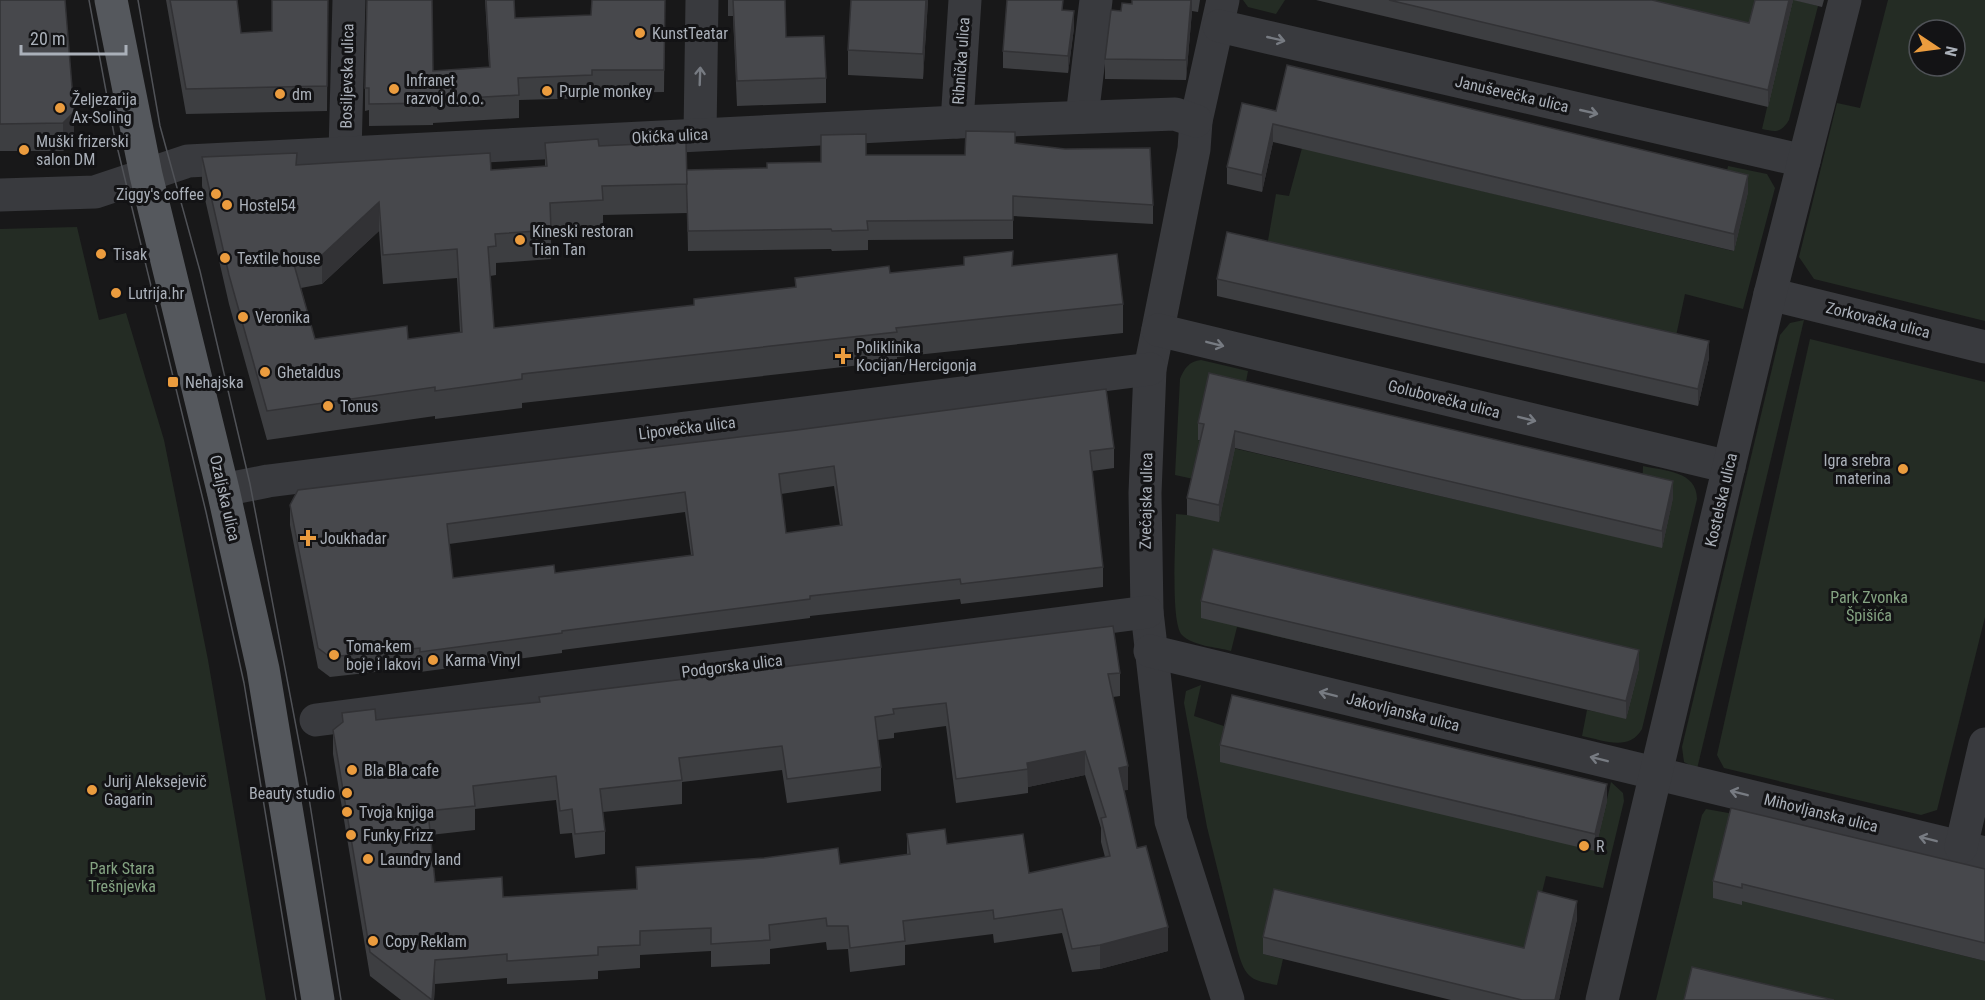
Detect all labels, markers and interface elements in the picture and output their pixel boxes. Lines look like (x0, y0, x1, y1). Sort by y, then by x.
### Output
street label: Ribnička ulica (948, 17, 974, 105)
scale bar (21, 18, 126, 56)
north arrow (1907, 18, 1967, 78)
street label: Bosiljevska ulica (337, 23, 357, 129)
place label: KunstTeatar (652, 24, 728, 43)
marker: KunstTeatar (633, 26, 647, 40)
text: 20 m (30, 28, 65, 49)
one-way arrow (1266, 34, 1285, 46)
text: N (1941, 44, 1961, 58)
one-way arrow (694, 66, 706, 86)
place label: Infranet razvoj d.o.o. (406, 71, 484, 108)
street label: Januševečka ulica (1453, 72, 1571, 116)
marker: Infranet razvoj d.o.o. (387, 82, 401, 96)
place label: Purple monkey (559, 82, 652, 101)
marker: Purple monkey (540, 84, 554, 98)
place label: dm (292, 85, 312, 104)
marker: dm (273, 87, 287, 101)
place label: Željezarija Ax-Soling (72, 90, 137, 127)
marker: Željezarija Ax-Soling (53, 101, 67, 115)
one-way arrow (1579, 106, 1598, 118)
street label: Okićka ulica (631, 125, 709, 147)
place label: Muški frizerski salon DM (36, 132, 129, 169)
marker: Muški frizerski salon DM (17, 143, 31, 157)
place label: Ziggy's coffee (116, 185, 204, 204)
marker: Ziggy's coffee (209, 187, 223, 201)
place label: Hostel54 (239, 196, 296, 215)
marker: Hostel54 (220, 198, 234, 212)
place label: Kineski restoran Tian Tan (532, 222, 634, 259)
marker: Kineski restoran Tian Tan (513, 233, 527, 247)
place label: Tisak (113, 245, 148, 264)
marker: Tisak (94, 247, 108, 261)
place label: Textile house (237, 249, 321, 268)
marker: Textile house (218, 251, 232, 265)
place label: Lutrija.hr (128, 284, 184, 303)
marker: Lutrija.hr (109, 286, 123, 300)
street label: Zorkovačka ulica (1824, 298, 1932, 342)
place label: Veronika (255, 308, 310, 327)
marker: Veronika (236, 310, 250, 324)
place label: Poliklinika Kocijan/Hercigonja (856, 338, 977, 375)
one-way arrow (1205, 338, 1224, 350)
marker: Poliklinika Kocijan/Hercigonja (834, 347, 852, 365)
place label: Ghetaldus (277, 363, 341, 382)
marker: Ghetaldus (258, 365, 272, 379)
place label: Nehajska (185, 373, 244, 392)
marker: Nehajska (166, 375, 180, 389)
street label: Golubovečka ulica (1386, 376, 1502, 422)
place label: Tonus (340, 397, 378, 416)
marker: Tonus (321, 399, 335, 413)
street label: Lipovečka ulica (638, 413, 736, 443)
one-way arrow (1517, 413, 1536, 425)
street label: Kostelska ulica (1701, 451, 1741, 549)
place label: Igra srebra materina (1824, 451, 1891, 488)
street label: Zvečajska ulica (1136, 452, 1156, 550)
street label: Ozaljska ulica (206, 453, 244, 543)
marker: Igra srebra materina (1896, 462, 1910, 476)
place label: Joukhadar (320, 529, 387, 548)
marker: Joukhadar (301, 531, 315, 545)
park label: Park Zvonka Špišića (1830, 588, 1908, 625)
place label: Toma-kem boje i lakovi (346, 637, 421, 674)
marker: Toma-kem boje i lakovi (327, 648, 341, 662)
street label: Podgorska ulica (680, 650, 784, 682)
place label: Karma Vinyl (445, 651, 520, 670)
marker: Karma Vinyl (426, 653, 440, 667)
one-way arrow (1319, 687, 1338, 699)
street label: Jakovljanska ulica (1344, 689, 1462, 735)
one-way arrow (1590, 753, 1609, 765)
place label: Bla Bla cafe (364, 761, 439, 780)
marker: Bla Bla cafe (345, 763, 359, 777)
place label: Jurij Aleksejevič Gagarin (104, 772, 207, 809)
marker: Jurij Aleksejevič Gagarin (85, 783, 99, 797)
place label: Beauty studio (249, 784, 335, 803)
marker: Beauty studio (340, 786, 354, 800)
one-way arrow (1729, 787, 1748, 799)
street label: Mihovljanska ulica (1762, 790, 1880, 836)
place label: Tvoja knjiga (359, 803, 434, 822)
marker: Tvoja knjiga (340, 805, 354, 819)
place label: Funky Frizz (363, 826, 434, 845)
marker: Funky Frizz (344, 828, 358, 842)
one-way arrow (1919, 833, 1938, 845)
place label: R (1596, 837, 1605, 856)
marker: R (1577, 839, 1591, 853)
place label: Laundry land (380, 850, 461, 869)
marker: Laundry land (361, 852, 375, 866)
park label: Park Stara Trešnjevka (88, 859, 156, 896)
place label: Copy Reklam (385, 932, 467, 951)
marker: Copy Reklam (366, 934, 380, 948)

